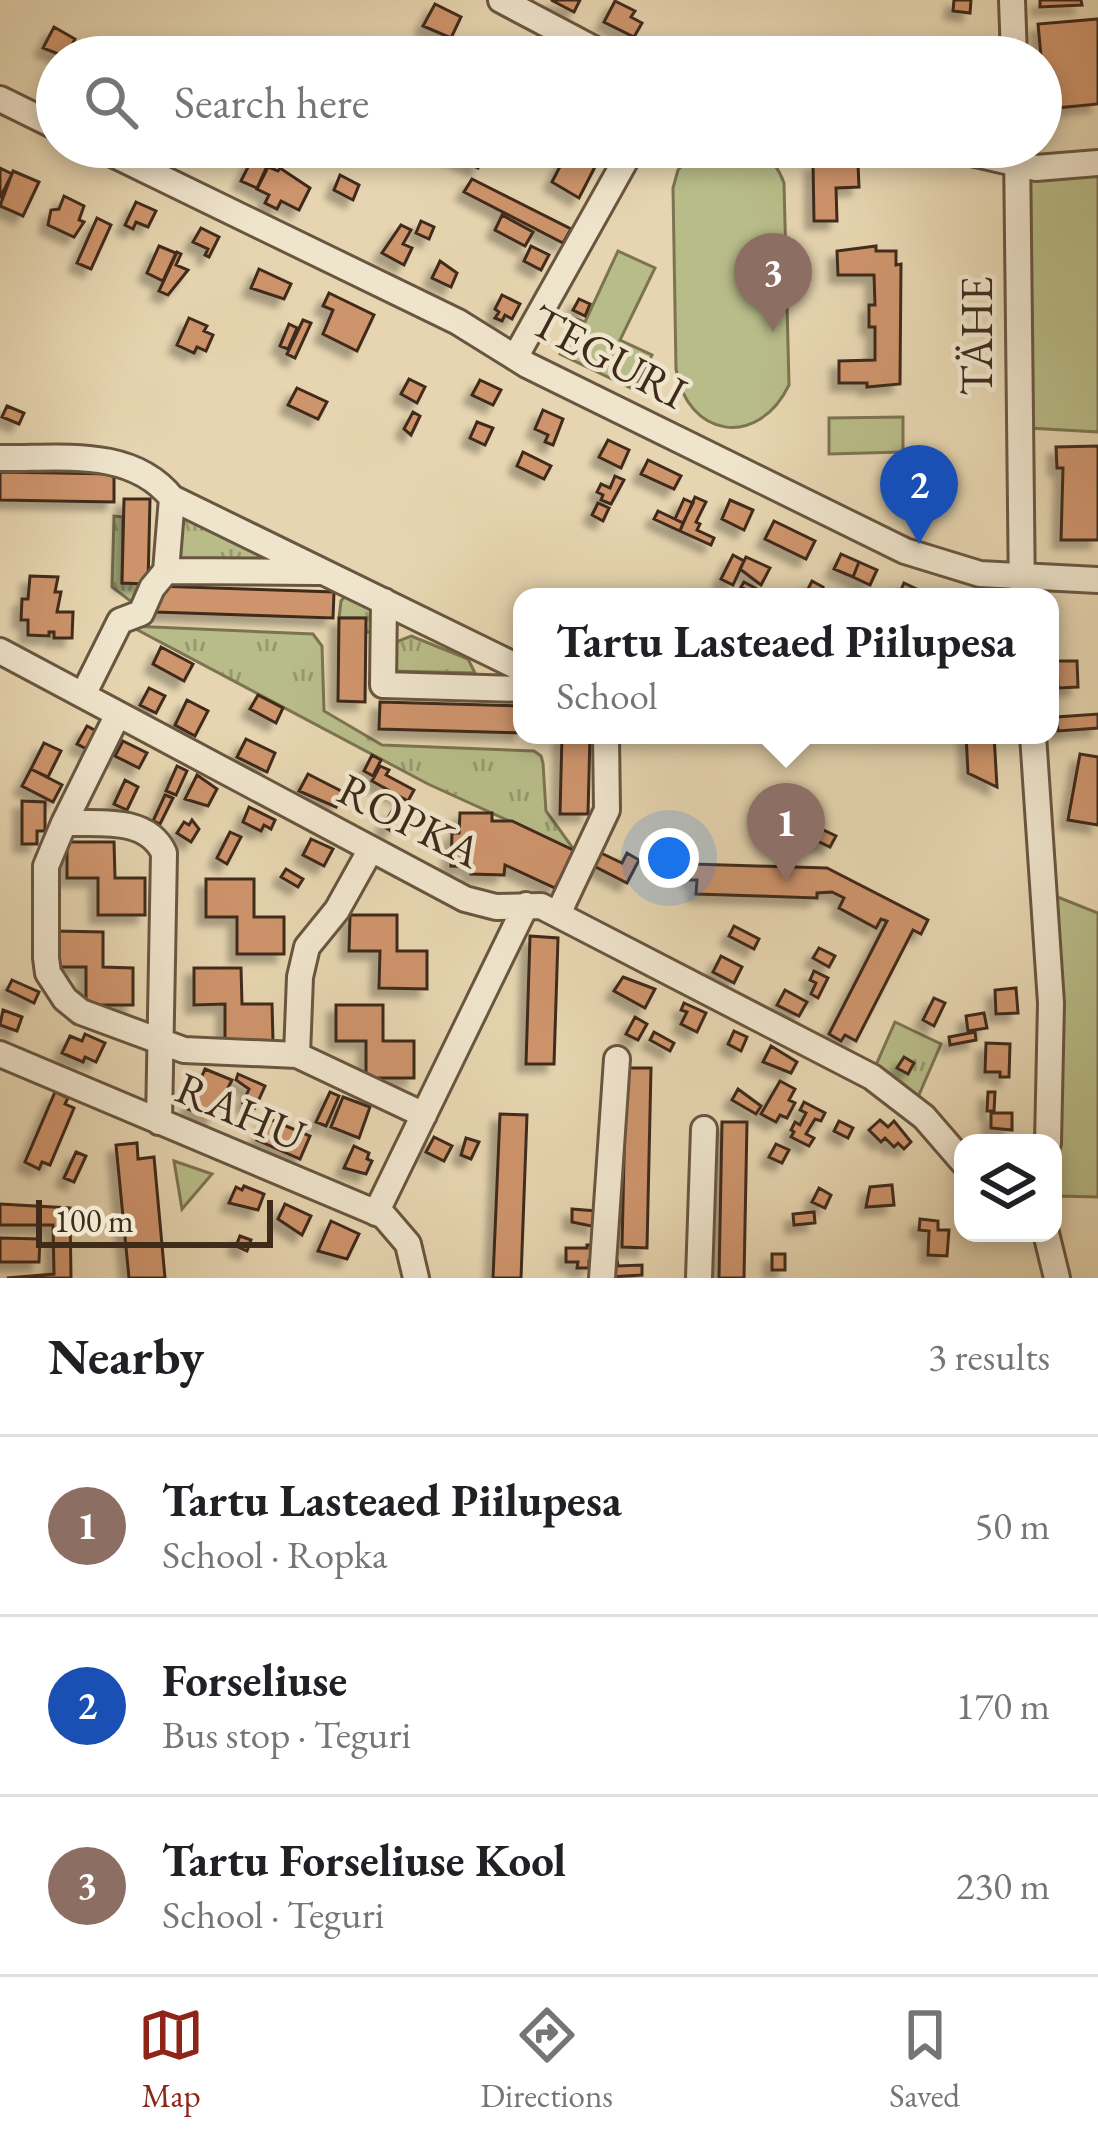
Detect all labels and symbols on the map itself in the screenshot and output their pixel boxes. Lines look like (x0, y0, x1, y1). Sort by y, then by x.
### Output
pin: 3 (734, 233, 812, 332)
street label: TÄHE (947, 276, 1005, 396)
street label: TEGURI (521, 291, 697, 421)
pin: 2 (880, 445, 958, 544)
street label: ROPKA (329, 759, 492, 881)
pin: 1 (747, 783, 825, 882)
your location (639, 828, 699, 888)
street label: RAHU (168, 1058, 314, 1164)
scale bar (36, 1194, 273, 1247)

